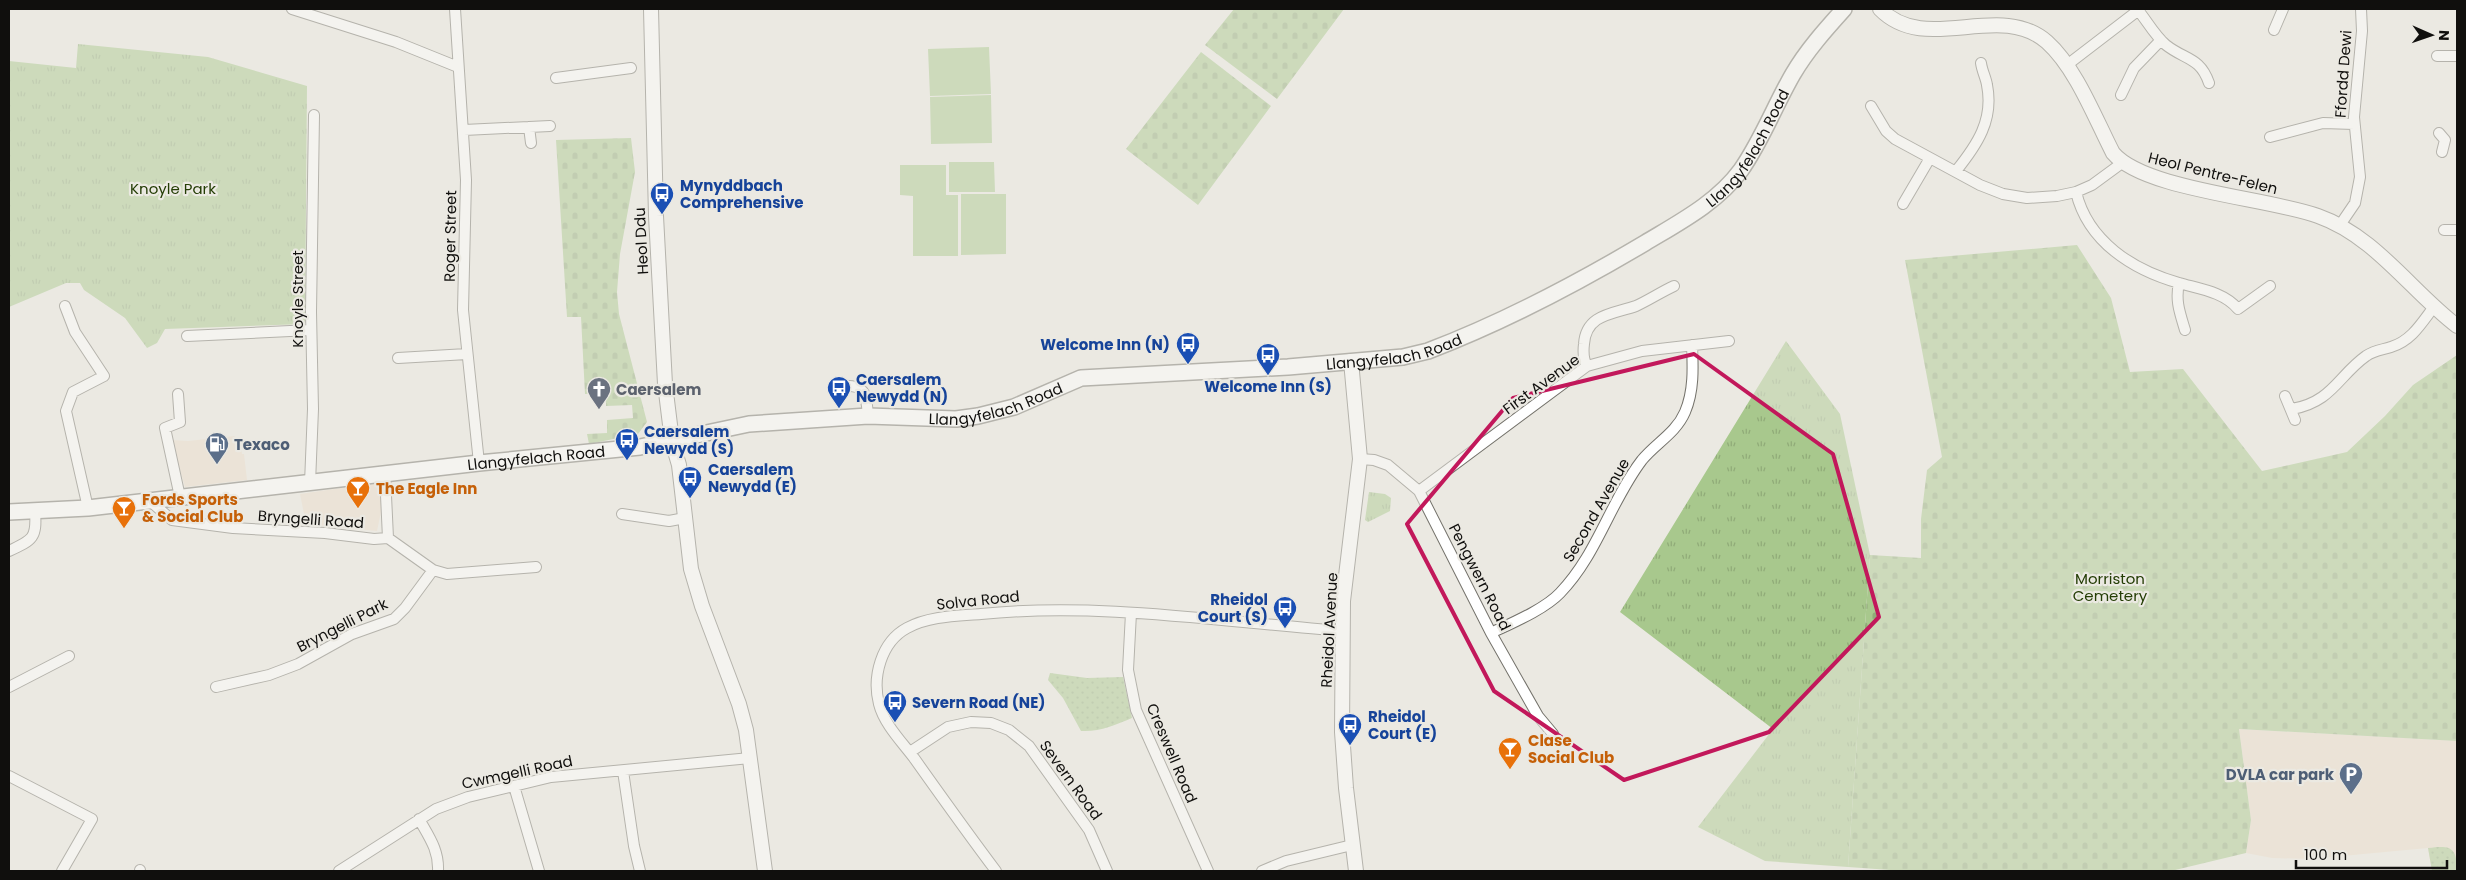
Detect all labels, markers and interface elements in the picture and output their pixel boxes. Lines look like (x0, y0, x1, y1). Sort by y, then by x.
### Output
north arrow (2406, 10, 2456, 60)
street label: Ffordd Dewi (2329, 29, 2357, 119)
text: N (2434, 30, 2454, 41)
street label: Llangyfelach Road (1701, 85, 1794, 212)
street label: Heol Pentre-Felen (2146, 147, 2280, 199)
place label: Mynyddbach Comprehensive (680, 175, 804, 213)
park label: Knoyle Park (130, 178, 216, 199)
bus stop icon: Mynyddbach Comprehensive (649, 181, 675, 215)
street label: Roger Street (439, 190, 461, 282)
street label: Heol Ddu (629, 207, 653, 275)
street label: Knoyle Street (287, 250, 308, 348)
street label: Llangyfelach Road (1325, 328, 1465, 374)
bus stop icon: Welcome Inn (N) (1175, 331, 1201, 365)
place label: Welcome Inn (N) (1040, 334, 1170, 355)
bus stop icon: Welcome Inn (S) (1255, 342, 1281, 376)
street label: First Avenue (1498, 349, 1584, 419)
place label: Caersalem Newydd (N) (856, 369, 948, 407)
bus stop icon: Caersalem Newydd (N) (826, 375, 852, 409)
church icon: Caersalem (586, 376, 612, 410)
place label: Welcome Inn (S) (1204, 376, 1332, 397)
street label: Llangyfelach Road (928, 377, 1066, 430)
place label: Caersalem (616, 379, 701, 400)
place label: Caersalem Newydd (S) (644, 421, 734, 459)
bus stop icon: Caersalem Newydd (S) (614, 427, 640, 461)
fuel station icon: Texaco (204, 431, 230, 465)
place label: Texaco (234, 434, 290, 455)
street label: Llangyfelach Road (466, 440, 606, 475)
street label: Second Avenue (1558, 454, 1634, 566)
place label: Caersalem Newydd (E) (708, 459, 797, 497)
bus stop icon: Caersalem Newydd (E) (677, 465, 703, 499)
bar icon: The Eagle Inn (345, 475, 371, 509)
place label: The Eagle Inn (376, 478, 477, 499)
place label: Fords Sports & Social Club (142, 489, 243, 527)
bar icon: Fords Sports & Social Club (111, 495, 137, 529)
street label: Bryngelli Road (257, 505, 365, 533)
street label: Pengwern Road (1444, 520, 1516, 634)
park label: Morriston Cemetery (2073, 568, 2148, 606)
street label: Rheidol Avenue (1315, 572, 1343, 688)
street label: Solva Road (935, 585, 1021, 615)
place label: Rheidol Court (S) (1198, 589, 1268, 627)
street label: Bryngelli Park (293, 593, 391, 657)
bus stop icon: Rheidol Court (S) (1272, 595, 1298, 629)
bus stop icon: Severn Road (NE) (882, 689, 908, 723)
place label: Severn Road (NE) (912, 692, 1045, 713)
street label: Creswell Road (1142, 700, 1202, 806)
place label: Rheidol Court (E) (1368, 706, 1437, 744)
bus stop icon: Rheidol Court (E) (1337, 712, 1363, 746)
place label: Clase Social Club (1528, 730, 1614, 768)
street label: Severn Road (1035, 736, 1107, 824)
bar icon: Clase Social Club (1497, 736, 1523, 770)
street label: Cwmgelli Road (460, 750, 574, 794)
parking icon: DVLA car park (2338, 761, 2364, 795)
place label: DVLA car park (2226, 764, 2335, 785)
scale bar (2296, 838, 2447, 870)
text: 100 m (2304, 844, 2347, 865)

